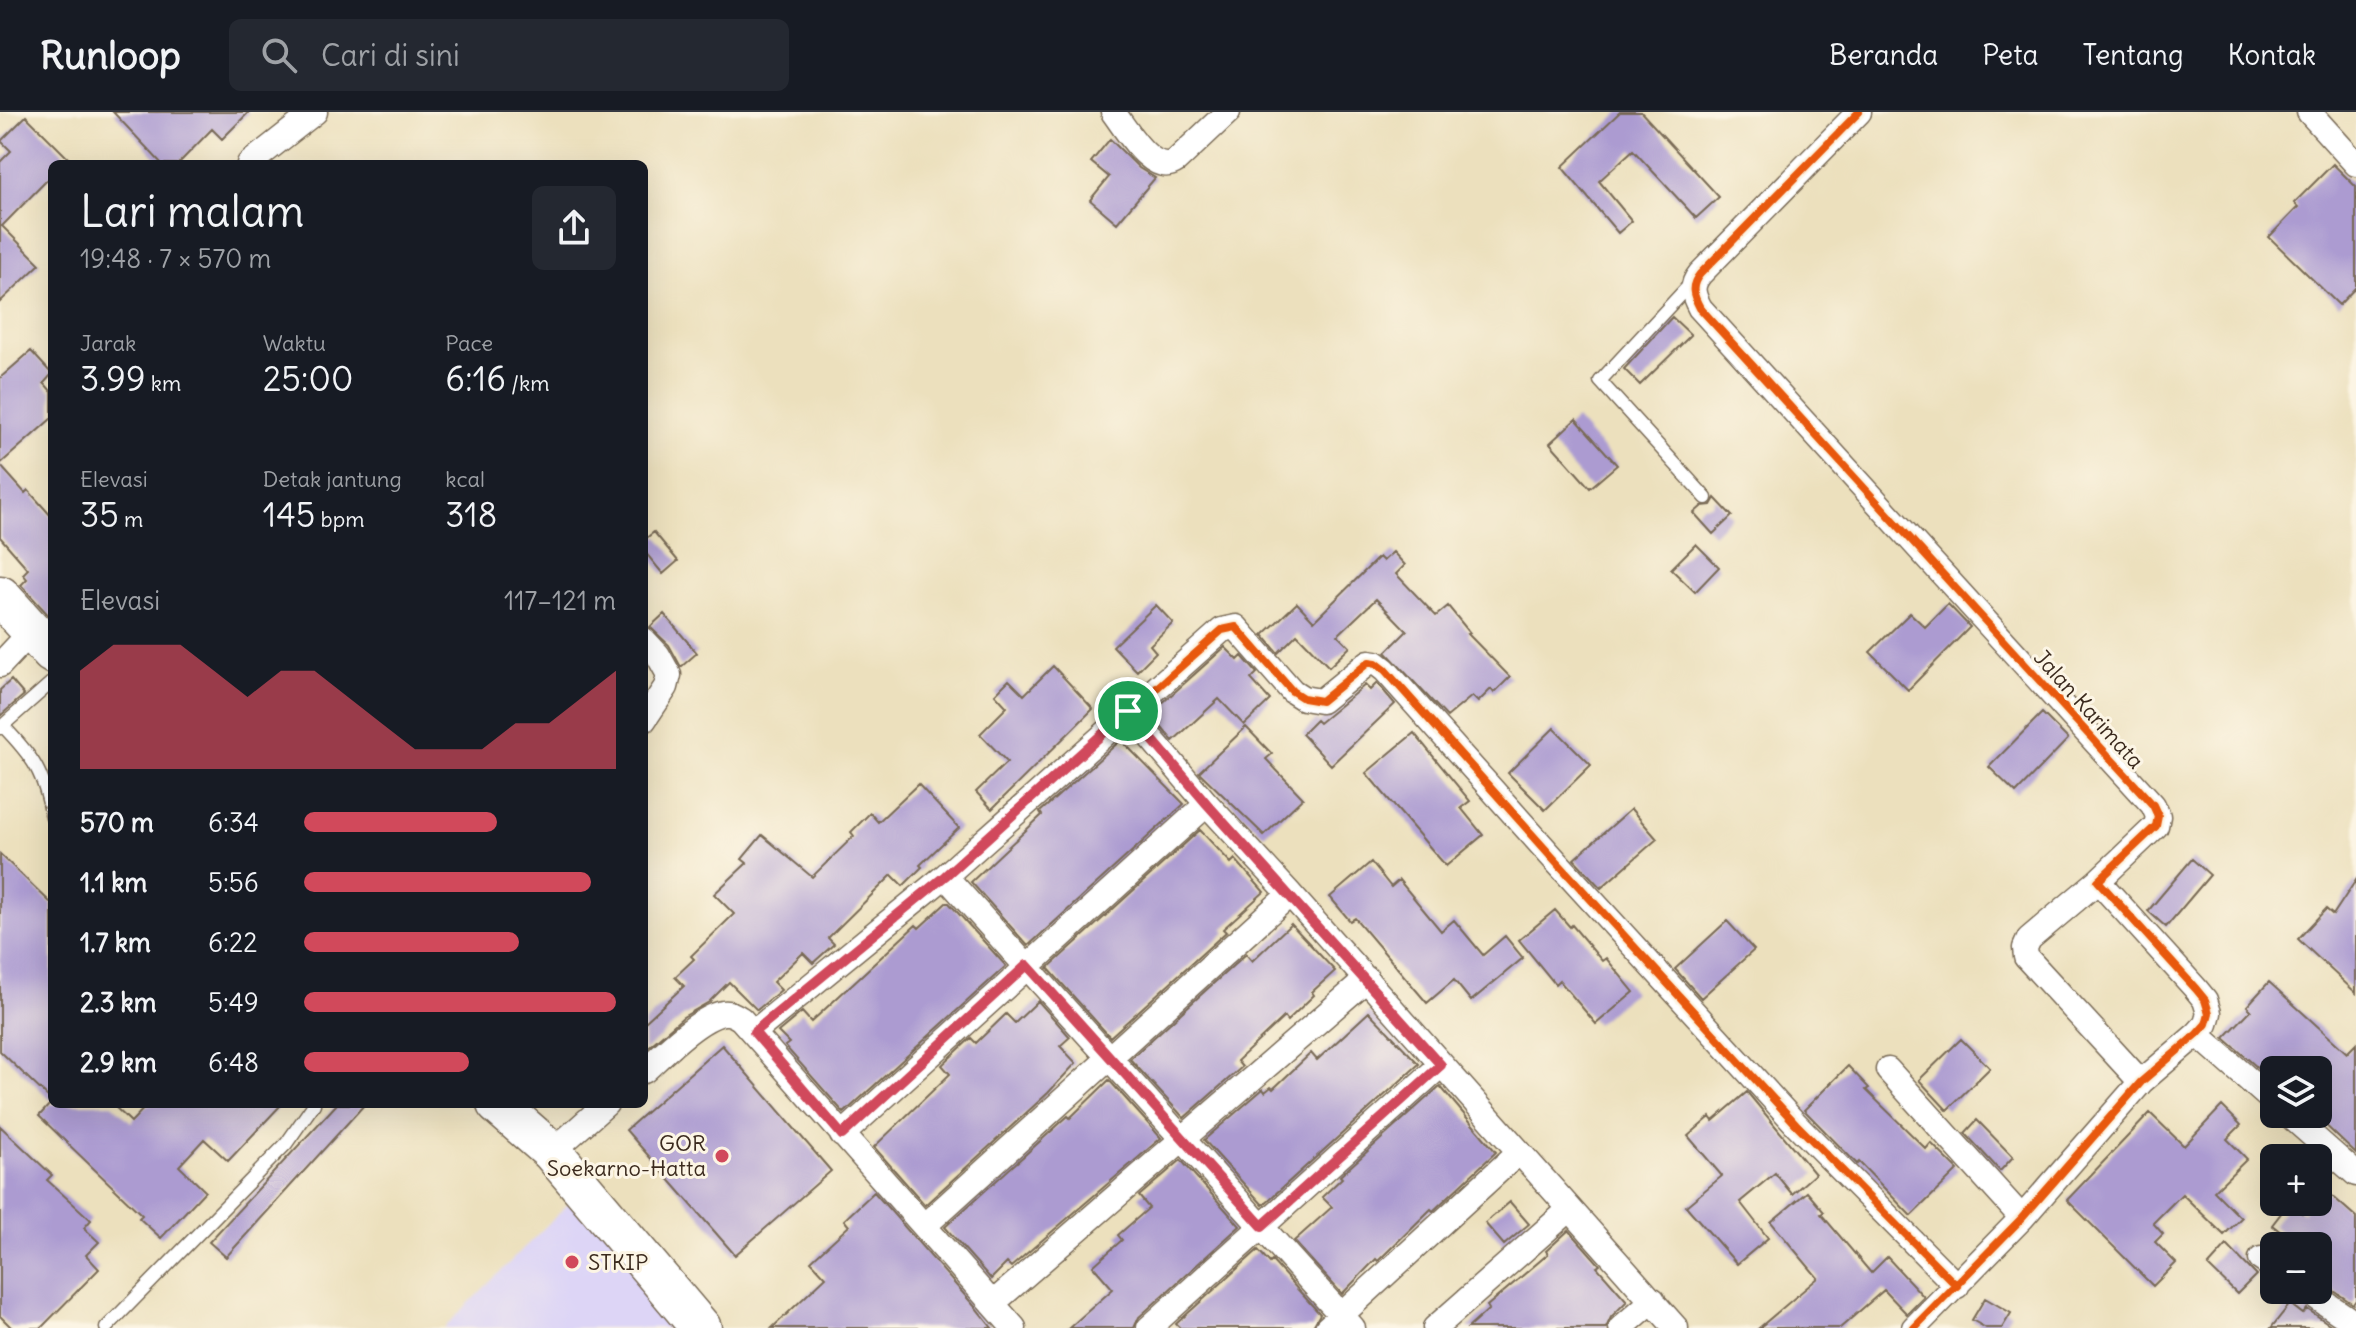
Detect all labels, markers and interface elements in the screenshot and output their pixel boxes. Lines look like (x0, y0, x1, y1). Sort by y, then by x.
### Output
search box (229, 19, 789, 91)
text: Runloop (40, 32, 181, 79)
icon: search (257, 33, 301, 77)
text: Cari di sini (321, 36, 460, 74)
text: Beranda (1829, 37, 1938, 73)
text: Peta (1982, 37, 2039, 73)
text: Tentang (2083, 37, 2184, 73)
text: Kontak (2228, 37, 2316, 73)
text: Lari malam (80, 184, 304, 239)
button: share (532, 186, 616, 270)
text: 19:48 · 7 × 570 m (80, 242, 271, 275)
text: Jarak (80, 329, 136, 357)
text: Waktu (263, 329, 326, 357)
text: Pace (445, 329, 493, 357)
text: 3.99 (80, 357, 145, 400)
text: 25:00 (263, 357, 353, 400)
text: 6:16 (445, 357, 506, 400)
text: km (145, 369, 181, 397)
text: /km (506, 369, 550, 397)
text: Elevasi (80, 465, 148, 493)
text: Detak jantung (263, 465, 402, 493)
text: kcal (445, 465, 485, 493)
text: 35 (80, 493, 119, 536)
text: 145 (263, 493, 315, 536)
text: 318 (445, 493, 497, 536)
text: m (119, 505, 143, 533)
text: bpm (315, 505, 365, 533)
text: Elevasi (80, 584, 160, 617)
text: 117–121 m (504, 584, 616, 617)
street label: Jalan Karimata (2028, 644, 2150, 774)
pin (1094, 677, 1162, 745)
icon: arrive (1106, 689, 1150, 733)
text: 570 m (80, 806, 154, 839)
text: 6:34 (208, 806, 259, 839)
text: 1.1 km (80, 866, 147, 899)
text: 5:56 (208, 866, 259, 899)
text: 1.7 km (80, 926, 151, 959)
text: 6:22 (208, 926, 257, 959)
text: 2.3 km (80, 986, 157, 1019)
text: 5:49 (208, 986, 259, 1019)
text: 2.9 km (80, 1046, 157, 1079)
text: 6:48 (208, 1046, 259, 1079)
map controls (2260, 1056, 2332, 1304)
button: layers (2260, 1056, 2332, 1128)
place label: GOR Soekarno-Hatta (547, 1129, 706, 1182)
button: + (2260, 1144, 2332, 1216)
marker: GOR Soekarno-Hatta (713, 1147, 731, 1165)
button: − (2260, 1232, 2332, 1304)
place label: STKIP (588, 1248, 648, 1276)
marker: STKIP (563, 1253, 581, 1271)

